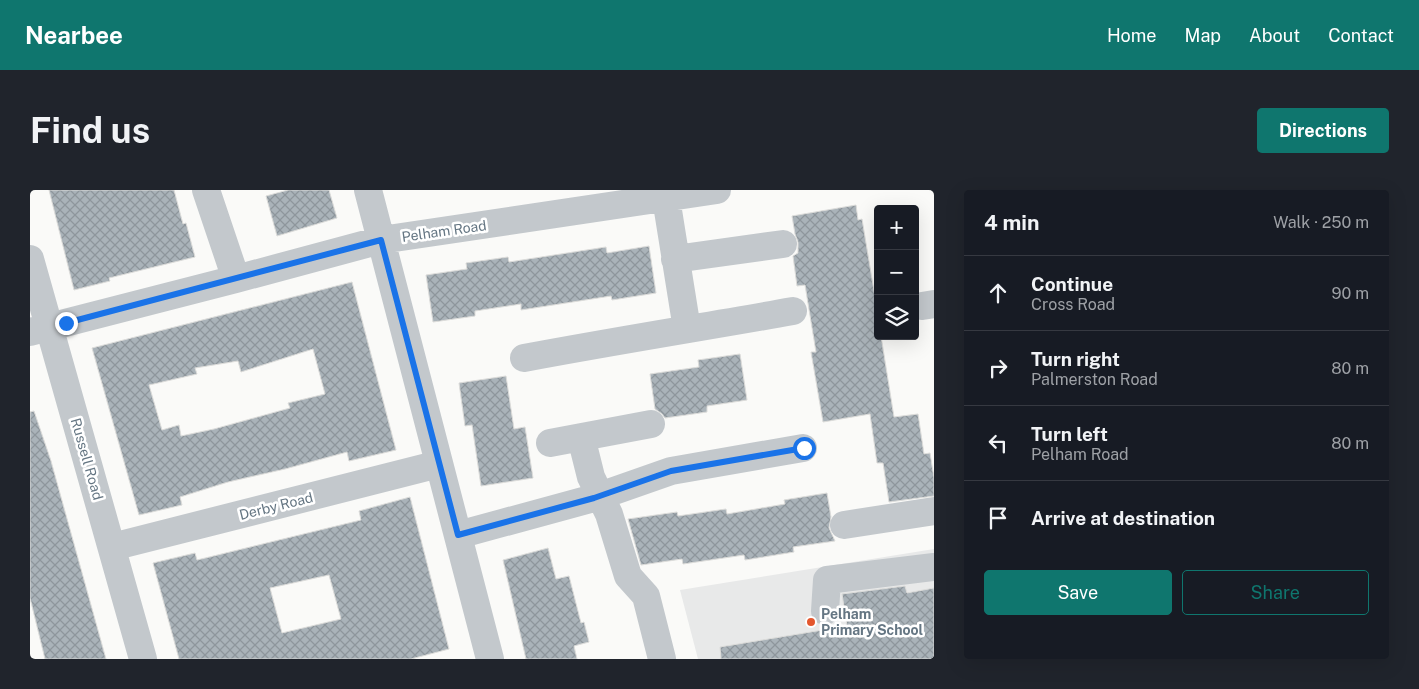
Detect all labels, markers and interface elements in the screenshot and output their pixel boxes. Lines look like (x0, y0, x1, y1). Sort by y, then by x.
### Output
text: Nearbee (25, 21, 123, 49)
text: Home (1107, 25, 1157, 46)
text: Map (1185, 25, 1221, 46)
text: About (1249, 25, 1300, 46)
text: Contact (1328, 25, 1394, 46)
button: Directions (1257, 108, 1389, 153)
text: Find us (30, 110, 150, 151)
map controls (874, 205, 919, 340)
button: + (874, 205, 919, 250)
text: 4 min (984, 210, 1039, 235)
text: Walk · 250 m (1273, 213, 1369, 232)
street label: Pelham Road (401, 217, 487, 245)
button: − (874, 250, 919, 295)
text: Continue (1031, 273, 1113, 295)
icon: ahead (984, 279, 1012, 307)
text: 90 m (1332, 284, 1369, 303)
button: layers (874, 295, 919, 340)
text: Cross Road (1031, 295, 1115, 314)
route end (55, 312, 78, 335)
text: Turn right (1031, 348, 1120, 370)
icon: right (984, 354, 1012, 382)
text: 80 m (1331, 359, 1369, 378)
text: Palmerston Road (1031, 370, 1158, 389)
street label: Russell Road (68, 416, 106, 502)
text: Turn left (1031, 423, 1108, 445)
icon: left (984, 429, 1012, 457)
text: 80 m (1331, 434, 1369, 453)
route start (793, 437, 816, 460)
text: Pelham Road (1031, 445, 1129, 464)
street label: Derby Road (237, 489, 315, 523)
icon: arrive (984, 504, 1012, 532)
text: Arrive at destination (1031, 507, 1215, 529)
button: Save (984, 570, 1172, 615)
button: Share (1182, 570, 1369, 615)
place label: Pelham Primary School (821, 606, 924, 638)
marker: Pelham Primary School (805, 616, 817, 628)

